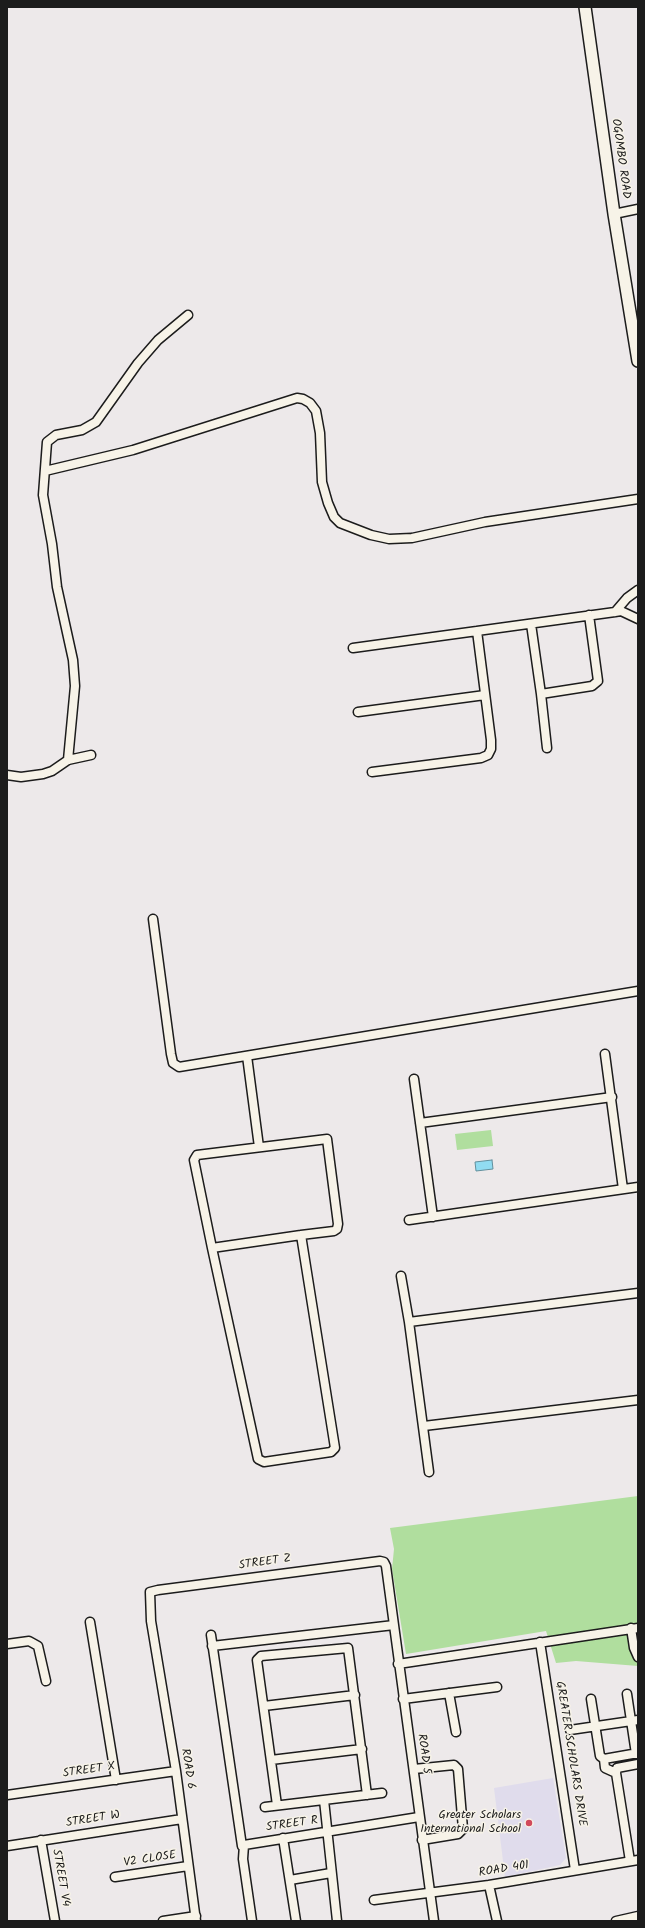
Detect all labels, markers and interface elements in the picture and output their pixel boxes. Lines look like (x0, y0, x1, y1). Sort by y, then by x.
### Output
street label: OGOMBO ROAD (607, 118, 633, 200)
street label: STREET Z (238, 1552, 292, 1574)
street label: GREATER SCHOLARS DRIVE (551, 1680, 589, 1828)
street label: ROAD 5 (413, 1733, 433, 1775)
street label: ROAD 6 (177, 1748, 197, 1790)
street label: STREET X (62, 1760, 116, 1782)
street label: STREET W (65, 1809, 121, 1831)
place label: Greater Scholars International School (420, 1809, 521, 1837)
street label: STREET R (265, 1814, 319, 1836)
marker: Greater Scholars International School (524, 1818, 534, 1828)
street label: STREET V4 (48, 1848, 72, 1908)
street label: V2 CLOSE (123, 1849, 177, 1871)
street label: ROAD 401 (478, 1859, 530, 1881)

